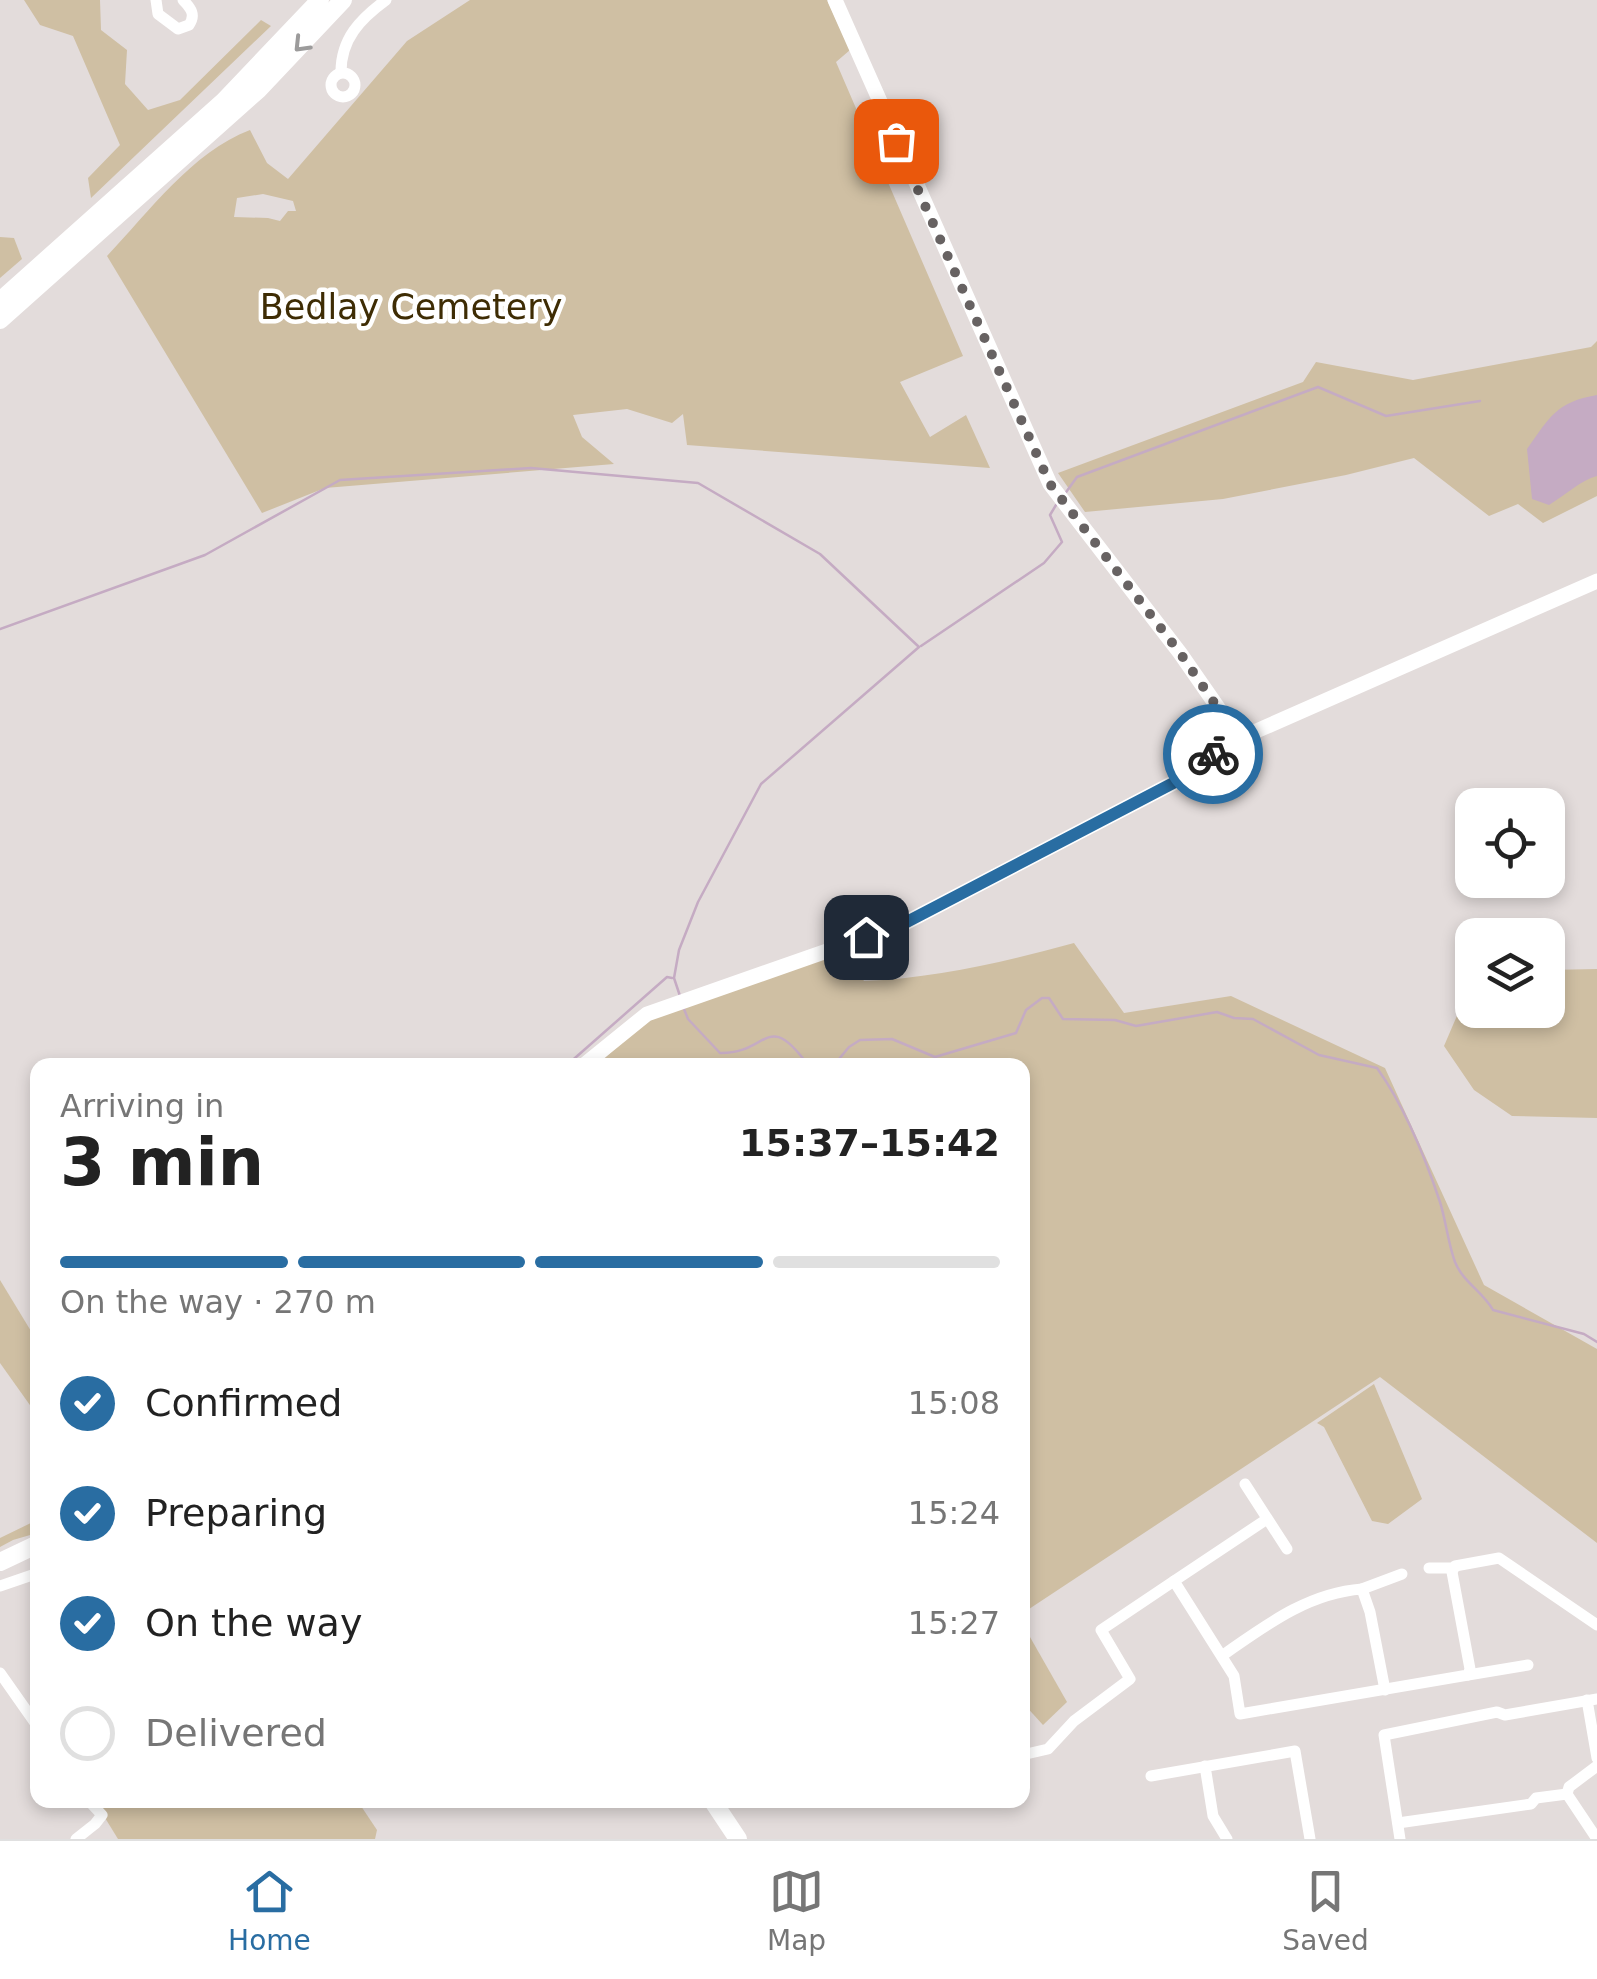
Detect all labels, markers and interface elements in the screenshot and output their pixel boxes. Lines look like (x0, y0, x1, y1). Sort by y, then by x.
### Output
one-way arrow (295, 33, 313, 52)
pin (854, 99, 939, 184)
icon: bag (869, 114, 924, 169)
park label: Bedlay Cemetery (260, 287, 562, 327)
courier (1163, 704, 1263, 804)
icon: bike (1186, 727, 1241, 782)
map controls (1455, 788, 1565, 1028)
button: locate (1455, 788, 1565, 898)
pin (824, 895, 909, 980)
icon: home (839, 910, 894, 965)
button: layers (1455, 918, 1565, 1028)
text: Arriving in (60, 1087, 224, 1125)
text: 15:37–15:42 (739, 1121, 1000, 1165)
text: 3 min (60, 1125, 264, 1200)
text: On the way · 270 m (60, 1283, 376, 1321)
icon: check (60, 1376, 115, 1431)
text: Confirmed (145, 1381, 342, 1425)
text: 15:08 (908, 1384, 1000, 1422)
icon: check (60, 1486, 115, 1541)
text: Preparing (145, 1491, 327, 1535)
text: 15:24 (908, 1494, 1000, 1532)
icon: check (60, 1596, 115, 1651)
text: On the way (145, 1601, 362, 1645)
text: 15:27 (908, 1604, 1000, 1642)
text: Delivered (145, 1711, 327, 1755)
tab: Home (228, 1864, 311, 1957)
tab: Map (767, 1864, 826, 1957)
tab: Saved (1282, 1864, 1369, 1957)

